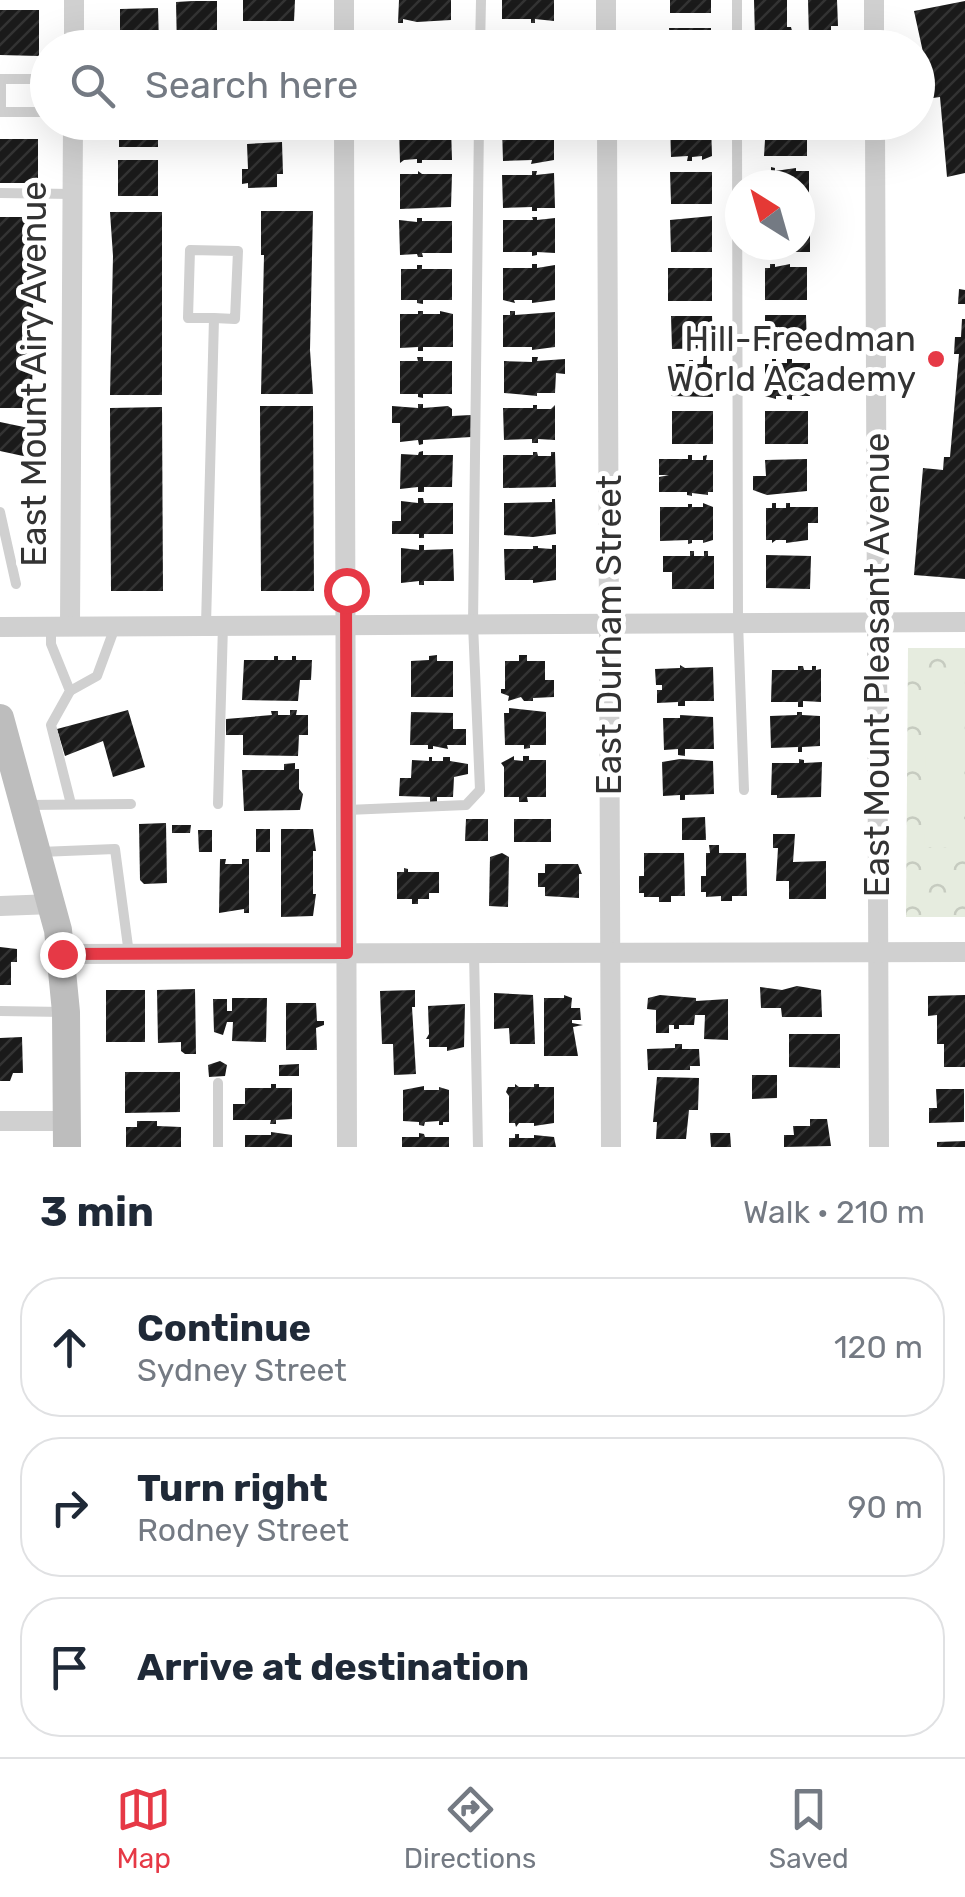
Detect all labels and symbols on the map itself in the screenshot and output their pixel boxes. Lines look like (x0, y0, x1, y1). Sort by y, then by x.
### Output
north arrow (725, 170, 815, 260)
street label: East Mount Airy Avenue (13, 181, 55, 567)
place label: Hill-Freedman World Academy (666, 318, 916, 400)
marker: Hill-Freedman World Academy (925, 348, 947, 370)
street label: East Mount Pleasant Avenue (856, 433, 898, 897)
street label: East Durham Street (588, 475, 630, 795)
route start (324, 568, 370, 614)
route end (40, 932, 86, 978)

